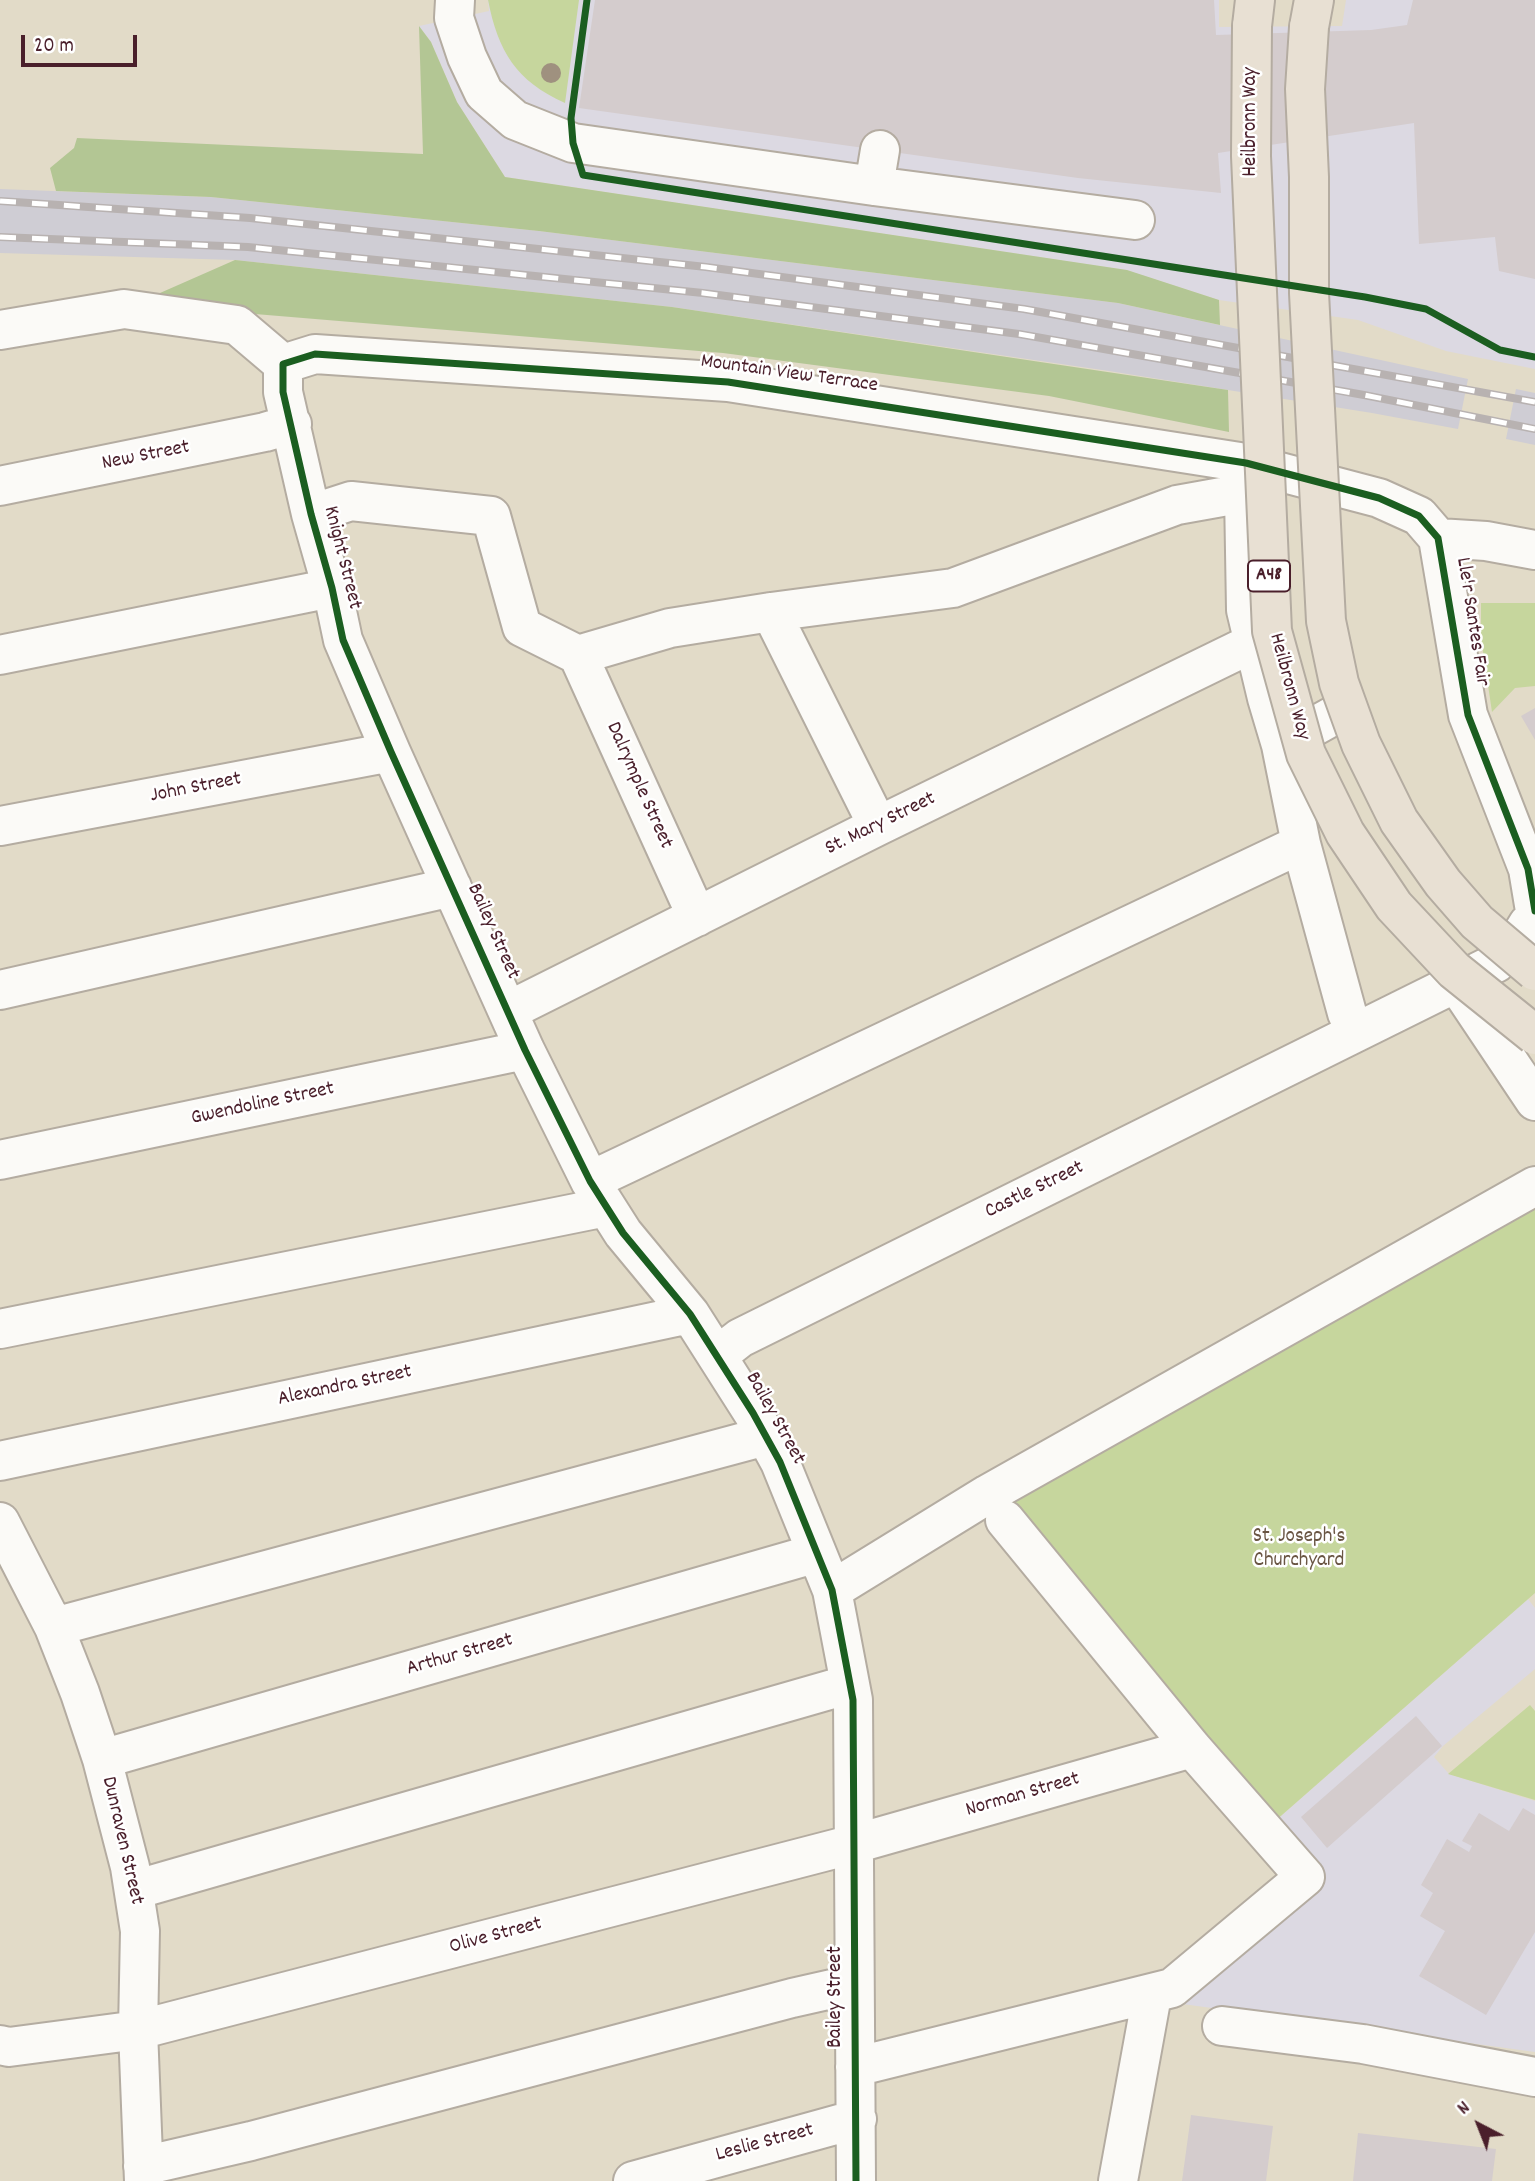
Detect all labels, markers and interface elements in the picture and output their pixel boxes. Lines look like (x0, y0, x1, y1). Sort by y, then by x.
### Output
scale bar (24, 21, 140, 65)
text: 20 m (34, 32, 74, 62)
street label: Heilbronn Way (1239, 67, 1265, 177)
street label: Mountain View Terrace (699, 350, 879, 400)
street label: New Street (100, 436, 192, 478)
street label: Knight Street (316, 504, 366, 612)
street label: Lle'r Santes Fair (1448, 556, 1494, 688)
road number: A48 (1248, 561, 1290, 592)
street label: Heilbronn Way (1262, 631, 1314, 743)
street label: Dalrymple Street (599, 719, 677, 853)
street label: John Street (148, 768, 244, 810)
street label: St. Mary Street (822, 787, 940, 863)
street label: Bailey Street (460, 880, 524, 984)
street label: Gwendoline Street (189, 1078, 337, 1132)
street label: Castle Street (981, 1156, 1089, 1226)
street label: Alexandra Street (276, 1360, 414, 1414)
street label: Bailey Street (738, 1368, 810, 1470)
park label: St. Joseph's Churchyard (1253, 1525, 1345, 1575)
street label: Arthur Street (404, 1629, 516, 1683)
street label: Norman Street (963, 1768, 1083, 1824)
street label: Dunraven Street (94, 1774, 148, 1908)
street label: Olive Street (447, 1913, 545, 1961)
street label: Bailey Street (824, 1946, 850, 2048)
north arrow (1444, 2090, 1514, 2160)
text: N (1452, 2096, 1477, 2122)
street label: Leslie Street (713, 2119, 817, 2169)

